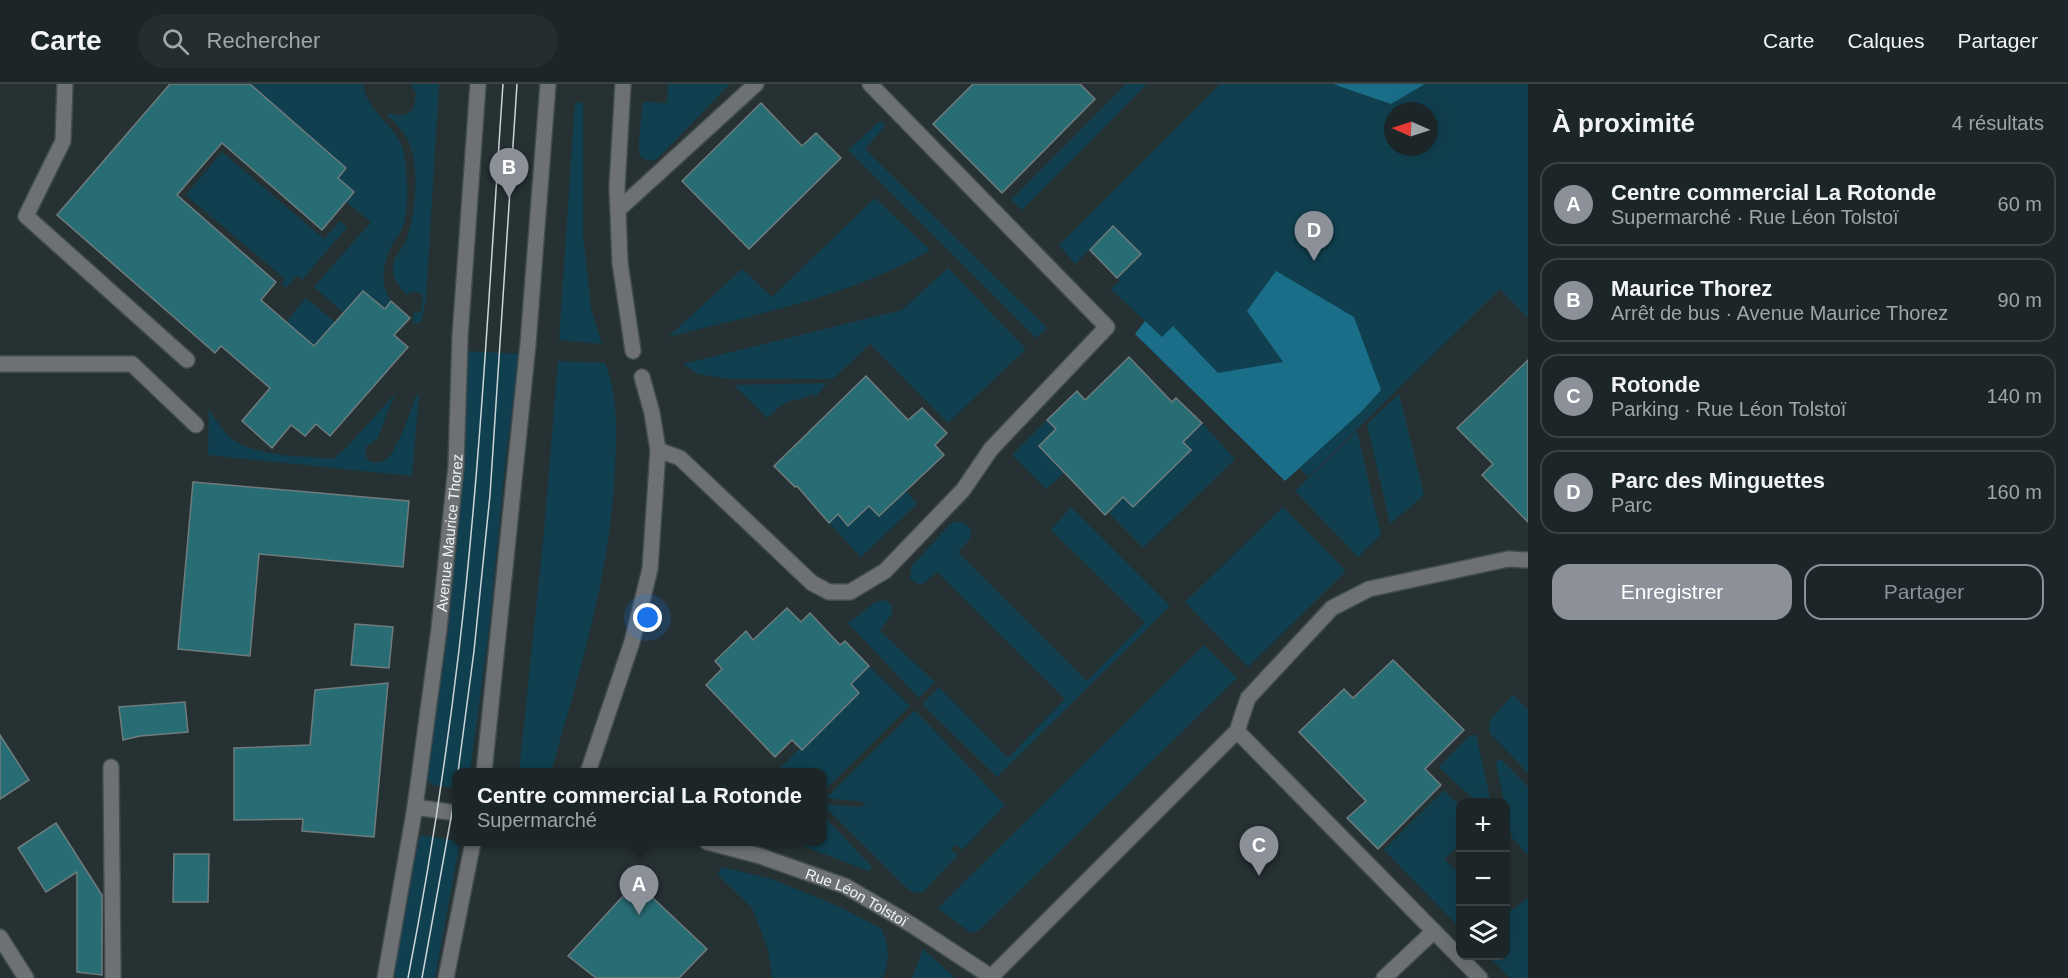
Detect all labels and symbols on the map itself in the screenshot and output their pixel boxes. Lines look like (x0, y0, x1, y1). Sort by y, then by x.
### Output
north arrow (1384, 102, 1438, 156)
pin: B (490, 148, 528, 198)
pin: D (1294, 212, 1334, 261)
street label: Avenue Maurice Thorez (432, 453, 465, 613)
your location (633, 603, 662, 632)
pin: C (1240, 826, 1278, 876)
street label: Rue Léon Tolstoï (803, 864, 912, 930)
pin: A (620, 866, 658, 915)

